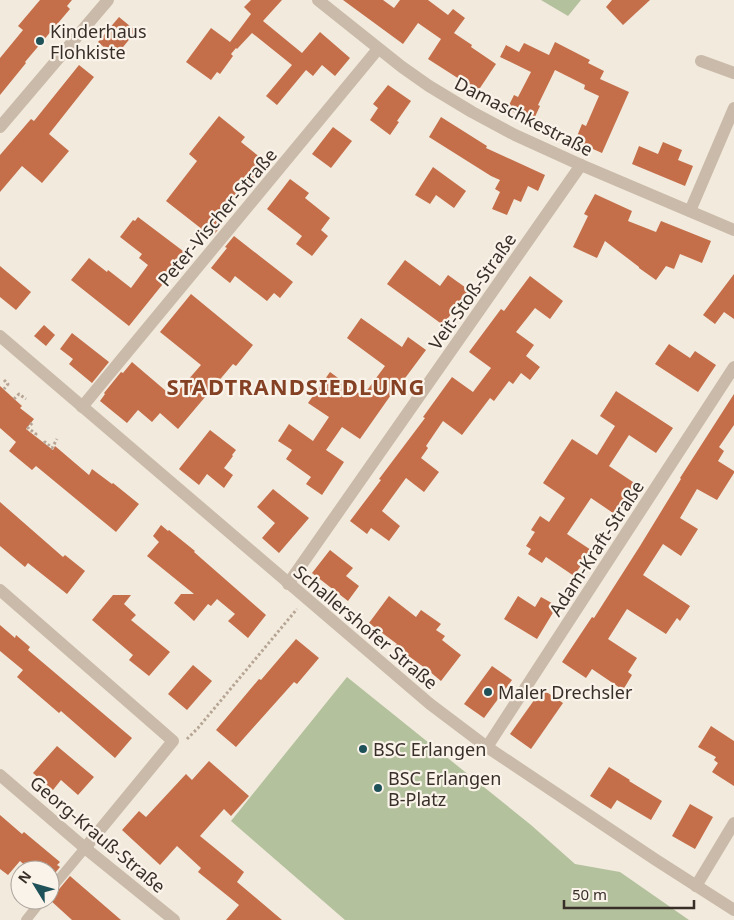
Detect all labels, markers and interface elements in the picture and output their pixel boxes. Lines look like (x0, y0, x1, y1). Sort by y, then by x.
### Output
place label: Kinderhaus Flohkiste (50, 19, 147, 64)
marker: Kinderhaus Flohkiste (34, 35, 46, 47)
street label: Damaschkestraße (451, 71, 597, 161)
street label: Peter-Vischer-Straße (152, 143, 282, 291)
street label: Veit-Stoß-Straße (423, 228, 521, 354)
district label: STADTRANDSIEDLUNG (167, 371, 425, 401)
street label: Adam-Kraft-Straße (543, 476, 649, 620)
street label: Schallershofer Straße (289, 560, 443, 694)
place label: Maler Drechsler (498, 680, 633, 704)
marker: Maler Drechsler (482, 686, 494, 698)
place label: BSC Erlangen (373, 737, 486, 761)
marker: BSC Erlangen (357, 743, 369, 755)
place label: BSC Erlangen B-Platz (388, 766, 501, 811)
street label: Georg-Krauß-Straße (25, 770, 171, 898)
marker: BSC Erlangen B-Platz (372, 782, 384, 794)
north arrow (10, 860, 60, 910)
text: N (13, 867, 35, 887)
scale bar (564, 878, 694, 910)
text: 50 m (572, 884, 607, 904)

